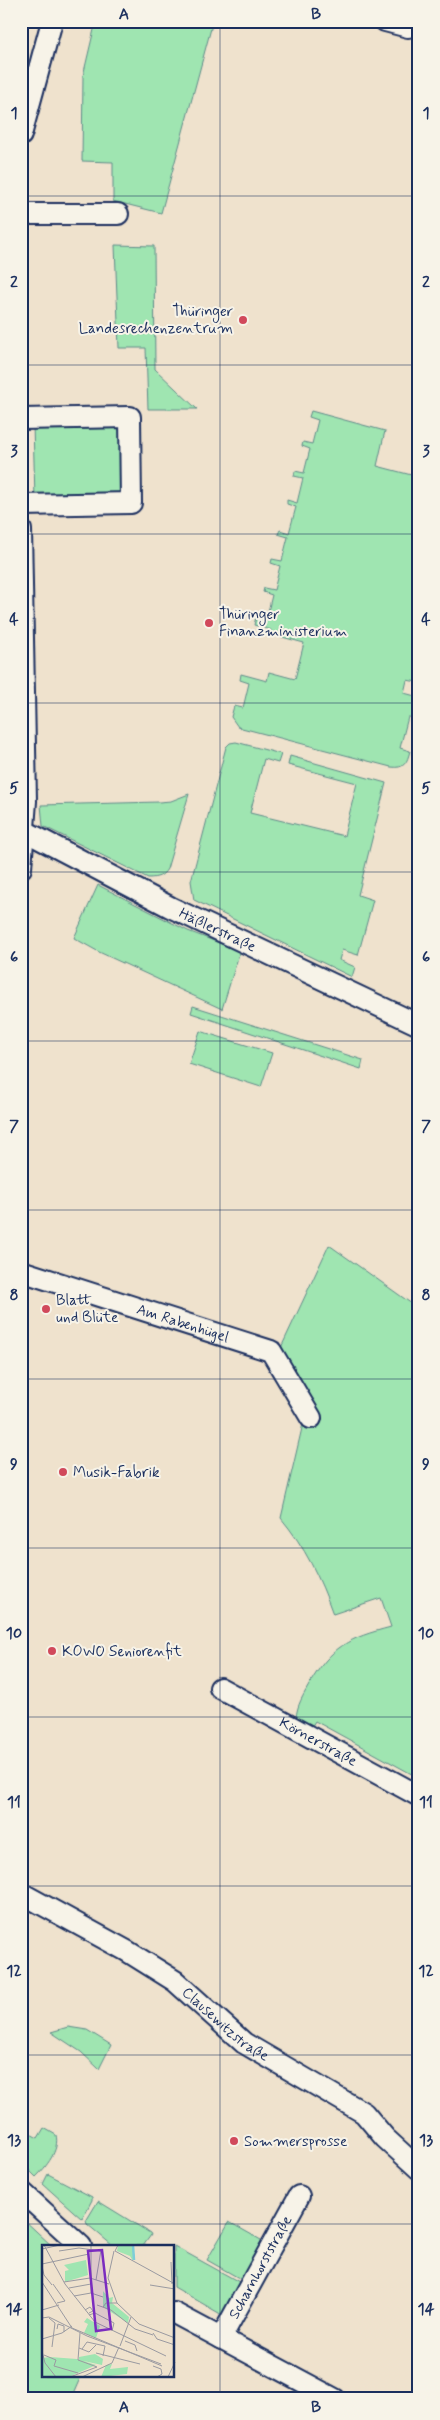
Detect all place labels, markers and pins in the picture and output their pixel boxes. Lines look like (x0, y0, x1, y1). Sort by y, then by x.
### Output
place label: Thüringer Landesrechenzentrum (79, 302, 233, 339)
marker: Thüringer Landesrechenzentrum (237, 314, 249, 326)
place label: Thüringer Finanzministerium (219, 605, 347, 642)
marker: Thüringer Finanzministerium (203, 617, 215, 629)
place label: Blatt und Blüte (56, 1291, 118, 1328)
marker: Blatt und Blüte (40, 1303, 52, 1315)
place label: Musik-Fabrik (73, 1463, 160, 1483)
marker: Musik-Fabrik (57, 1466, 69, 1478)
place label: KOWO Seniorenfit (62, 1642, 182, 1662)
marker: KOWO Seniorenfit (46, 1645, 58, 1657)
place label: Sommersprosse (244, 2132, 347, 2152)
marker: Sommersprosse (228, 2135, 240, 2147)

